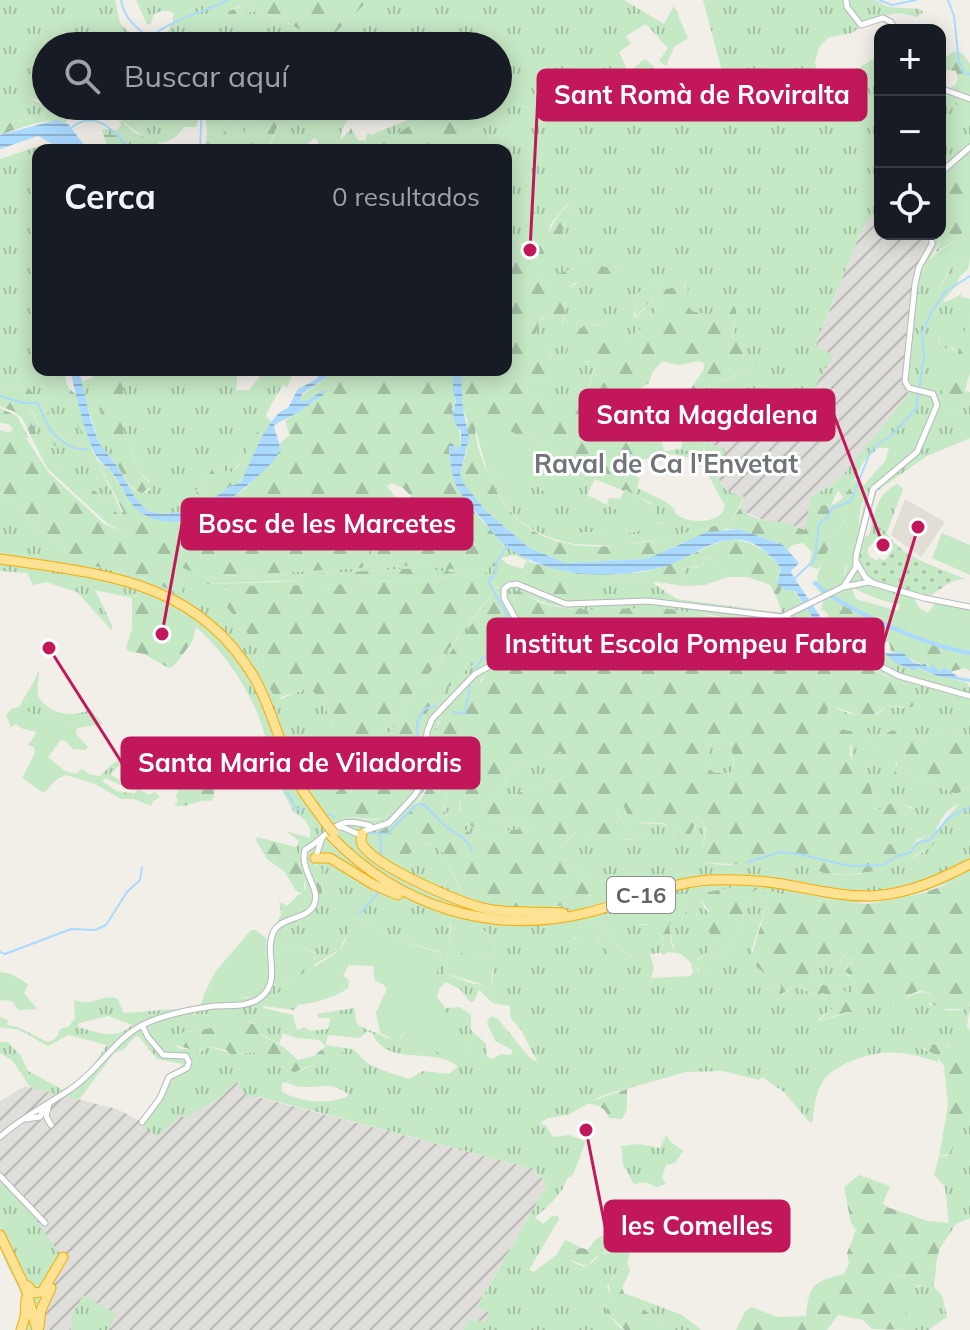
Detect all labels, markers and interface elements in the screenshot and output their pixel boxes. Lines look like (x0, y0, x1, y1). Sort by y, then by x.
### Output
map controls (874, 24, 946, 240)
button: + (874, 24, 946, 96)
search box (32, 32, 512, 120)
icon: search (60, 54, 104, 98)
text: Buscar aquí (124, 57, 289, 95)
callout: Sant Romà de Roviralta (538, 70, 866, 120)
text: Sant Romà de Roviralta (554, 78, 850, 111)
button: − (874, 96, 946, 168)
button: locate (874, 168, 946, 240)
text: Cerca (64, 175, 156, 218)
text: 0 resultados (332, 180, 480, 213)
callout: Santa Magdalena (580, 390, 834, 440)
text: Santa Magdalena (596, 398, 818, 431)
district label: Raval de Ca l'Envetat (534, 447, 798, 480)
callout: Bosc de les Marcetes (182, 499, 472, 549)
text: Bosc de les Marcetes (198, 507, 456, 540)
callout: Institut Escola Pompeu Fabra (488, 619, 883, 669)
text: Institut Escola Pompeu Fabra (505, 627, 867, 660)
callout: Santa Maria de Viladordis (122, 738, 479, 788)
text: Santa Maria de Viladordis (138, 746, 462, 779)
road number: C-16 (607, 877, 675, 913)
callout: les Comelles (605, 1201, 789, 1251)
text: les Comelles (621, 1209, 773, 1242)

